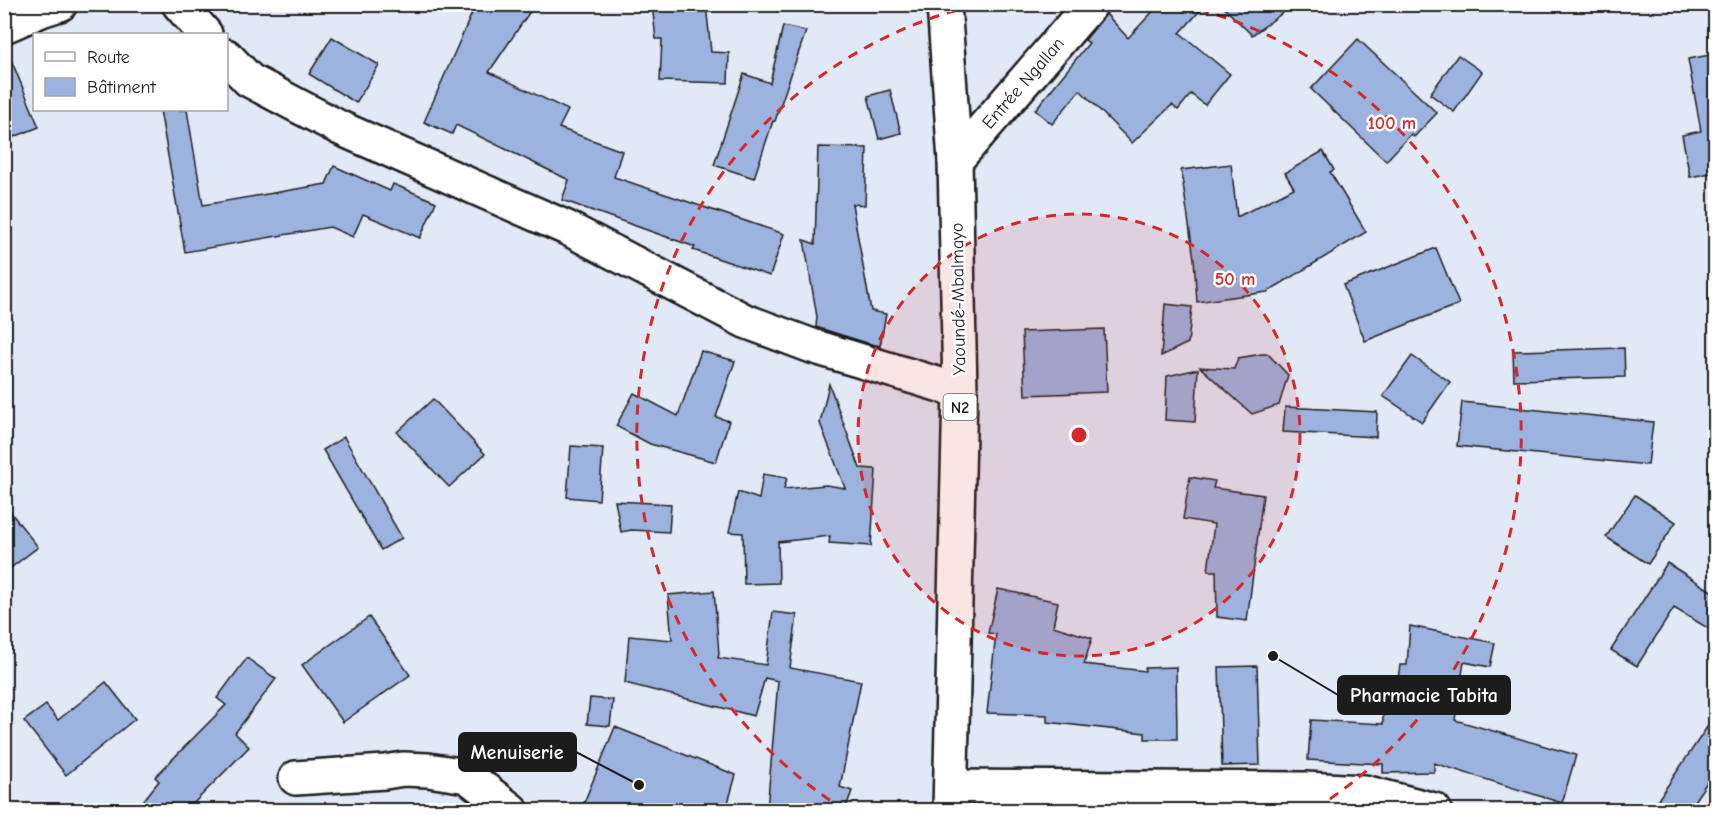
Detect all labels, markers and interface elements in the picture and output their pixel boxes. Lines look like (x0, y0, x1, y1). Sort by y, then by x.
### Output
legend (33, 33, 228, 111)
street label: Entrée Ngallan (978, 33, 1069, 133)
text: Route (87, 47, 130, 68)
text: Bâtiment (87, 77, 157, 98)
text: 100 m (1368, 113, 1416, 134)
street label: Yaoundé-Mbalmayo (947, 222, 970, 376)
text: 50 m (1215, 269, 1255, 290)
road number: N2 (944, 394, 976, 420)
centre of rings (1069, 425, 1089, 445)
callout: Pharmacie Tabita (1338, 676, 1510, 714)
text: Pharmacie Tabita (1350, 684, 1498, 707)
callout: Menuiserie (459, 733, 576, 771)
text: Menuiserie (470, 741, 564, 764)

